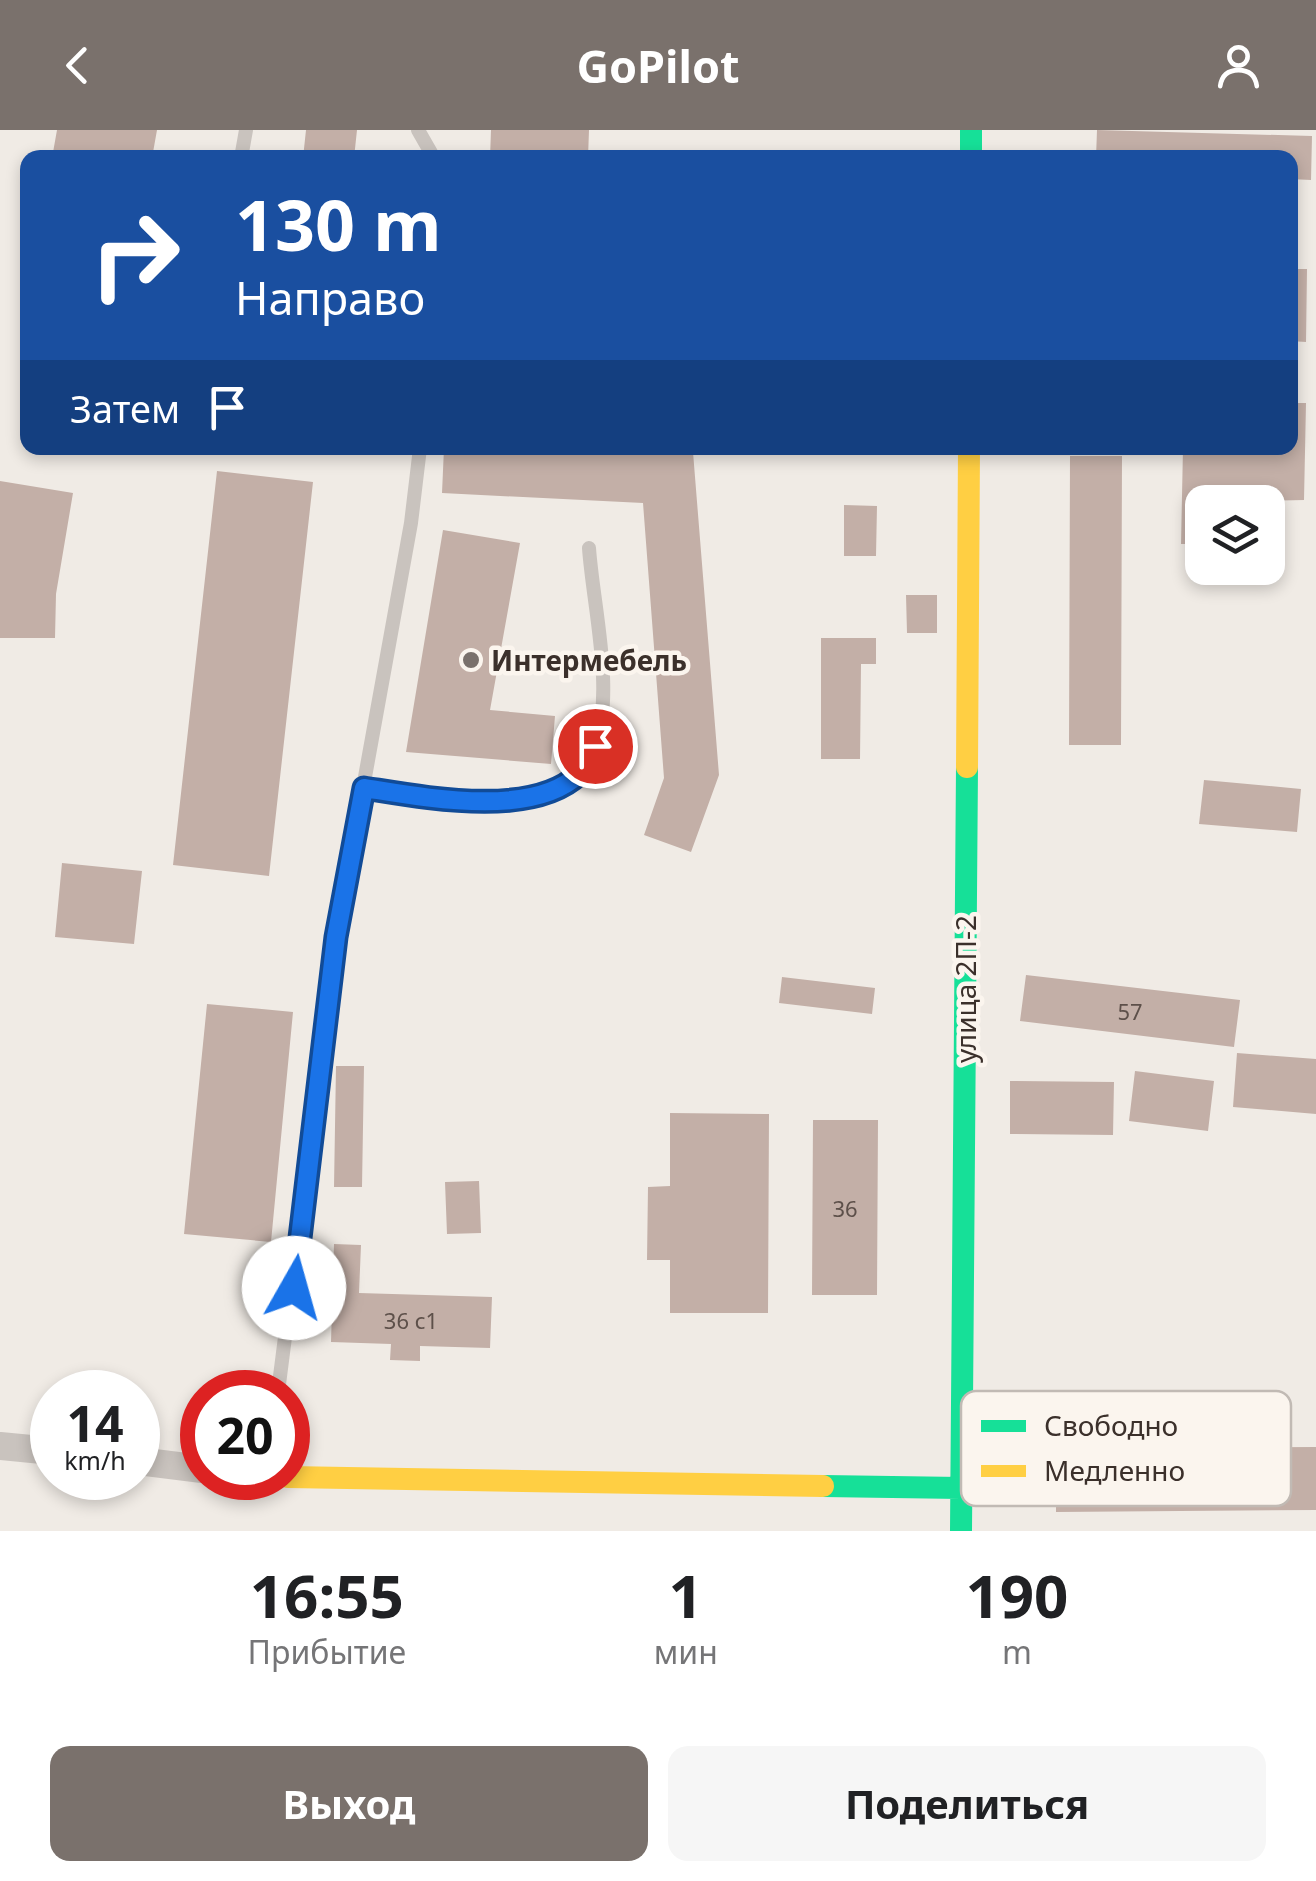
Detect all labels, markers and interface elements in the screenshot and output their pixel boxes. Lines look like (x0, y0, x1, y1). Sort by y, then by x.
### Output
text: GoPilot (576, 35, 740, 96)
icon: back (50, 38, 105, 93)
icon: person (1211, 38, 1266, 93)
text: 130 m (235, 176, 442, 272)
icon: right (70, 190, 200, 320)
text: Направо (235, 267, 425, 328)
icon: arrive (200, 380, 255, 435)
text: Затем (70, 382, 180, 434)
map controls (1185, 485, 1285, 585)
button: layers (1185, 485, 1285, 585)
place label: Интермебель (491, 641, 687, 679)
marker: Интермебель (460, 649, 482, 671)
pin (553, 704, 638, 789)
icon: arrive (568, 719, 623, 774)
street label: улица 2П-2 (946, 915, 984, 1063)
house number: 57 (1117, 996, 1143, 1026)
house number: 36 (832, 1193, 858, 1223)
position arrow (242, 1236, 346, 1340)
house number: 36 с1 (384, 1305, 438, 1335)
speed limit sign: 20 (180, 1370, 310, 1500)
text: 14 (66, 1389, 124, 1457)
legend (961, 1391, 1291, 1506)
text: Свободно (1044, 1406, 1178, 1444)
text: km/h (64, 1443, 126, 1477)
text: Медленно (1044, 1451, 1185, 1489)
text: 16:55 (250, 1554, 404, 1636)
text: 1 (669, 1554, 703, 1636)
text: 190 (965, 1554, 1068, 1636)
text: Прибытие (248, 1630, 406, 1673)
text: мин (654, 1630, 718, 1673)
text: m (1002, 1630, 1032, 1673)
button: Выход (50, 1746, 648, 1861)
button: Поделиться (668, 1746, 1266, 1861)

